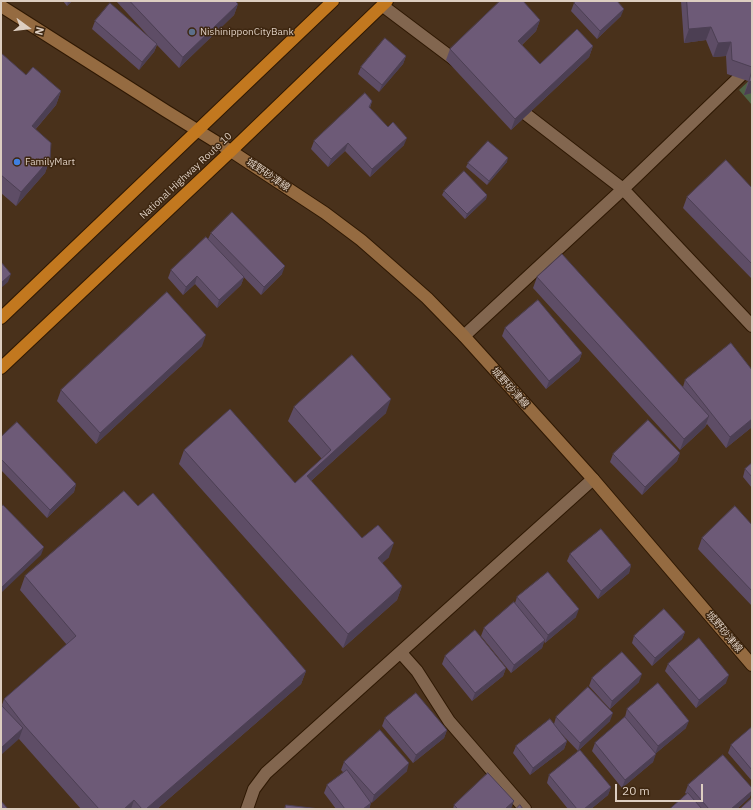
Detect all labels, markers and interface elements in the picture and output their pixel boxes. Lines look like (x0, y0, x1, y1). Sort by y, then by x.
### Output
north arrow (8, 8, 48, 48)
text: N (32, 25, 47, 37)
place label: NishinipponCityBank (200, 26, 294, 38)
marker: NishinipponCityBank (187, 27, 197, 37)
street label: National Highway Route 10 (137, 130, 235, 222)
place label: FamilyMart (25, 156, 75, 168)
street label: 城野砂津線 (244, 156, 292, 194)
marker: FamilyMart (12, 157, 22, 167)
street label: 城野砂津線 (489, 365, 531, 411)
street label: 城野砂津線 (703, 609, 745, 655)
scale bar (617, 776, 705, 802)
text: 20 m (622, 783, 650, 798)

